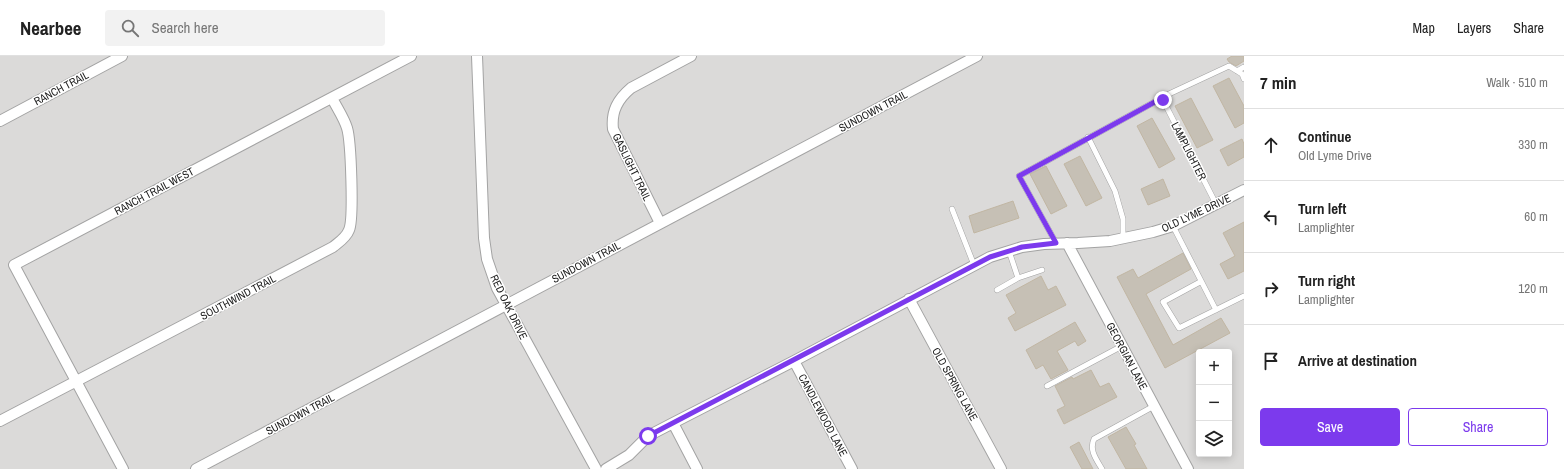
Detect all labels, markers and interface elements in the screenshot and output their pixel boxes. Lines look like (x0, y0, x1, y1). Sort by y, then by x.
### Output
search box (105, 10, 385, 46)
text: Nearbee (20, 15, 81, 41)
icon: search (119, 17, 141, 39)
text: Search here (151, 17, 219, 38)
text: Map (1413, 19, 1435, 37)
text: Layers (1457, 19, 1491, 37)
text: Share (1513, 19, 1544, 37)
street label: RANCH TRAIL (31, 68, 91, 108)
text: 7 min (1260, 71, 1296, 94)
text: Walk · 510 m (1486, 74, 1548, 91)
street label: SUNDOWN TRAIL (836, 87, 910, 135)
route end (1154, 91, 1172, 109)
street label: LAMPLIGHTER (1168, 119, 1210, 183)
text: Continue (1298, 126, 1351, 147)
street label: GASLIGHT TRAIL (610, 131, 654, 203)
icon: ahead (1260, 134, 1282, 156)
text: 330 m (1518, 136, 1548, 153)
text: Old Lyme Drive (1298, 147, 1372, 164)
street label: RANCH TRAIL WEST (112, 164, 197, 218)
street label: OLD LYME DRIVE (1159, 191, 1233, 235)
text: Turn left (1298, 198, 1346, 219)
icon: left (1260, 206, 1282, 228)
text: 60 m (1524, 208, 1548, 225)
text: Lamplighter (1298, 219, 1354, 236)
street label: SUNDOWN TRAIL (549, 238, 623, 286)
text: Turn right (1298, 270, 1355, 291)
street label: SOUTHWIND TRAIL (198, 271, 278, 323)
street label: RED OAK DRIVE (487, 272, 531, 342)
icon: right (1260, 278, 1282, 300)
text: 120 m (1518, 280, 1548, 297)
text: Lamplighter (1298, 291, 1354, 308)
street label: GEORGIAN LANE (1103, 320, 1151, 392)
street label: OLD SPRING LANE (929, 345, 981, 423)
map controls (1196, 349, 1232, 457)
button: + (1196, 349, 1232, 385)
icon: arrive (1260, 350, 1282, 372)
text: Arrive at destination (1298, 350, 1417, 371)
street label: CANDLEWOOD LANE (795, 371, 851, 459)
button: − (1196, 385, 1232, 421)
street label: SUNDOWN TRAIL (263, 390, 337, 438)
button: Save (1260, 408, 1400, 446)
button: Share (1408, 408, 1548, 446)
button: layers (1196, 421, 1232, 457)
route start (639, 427, 657, 445)

